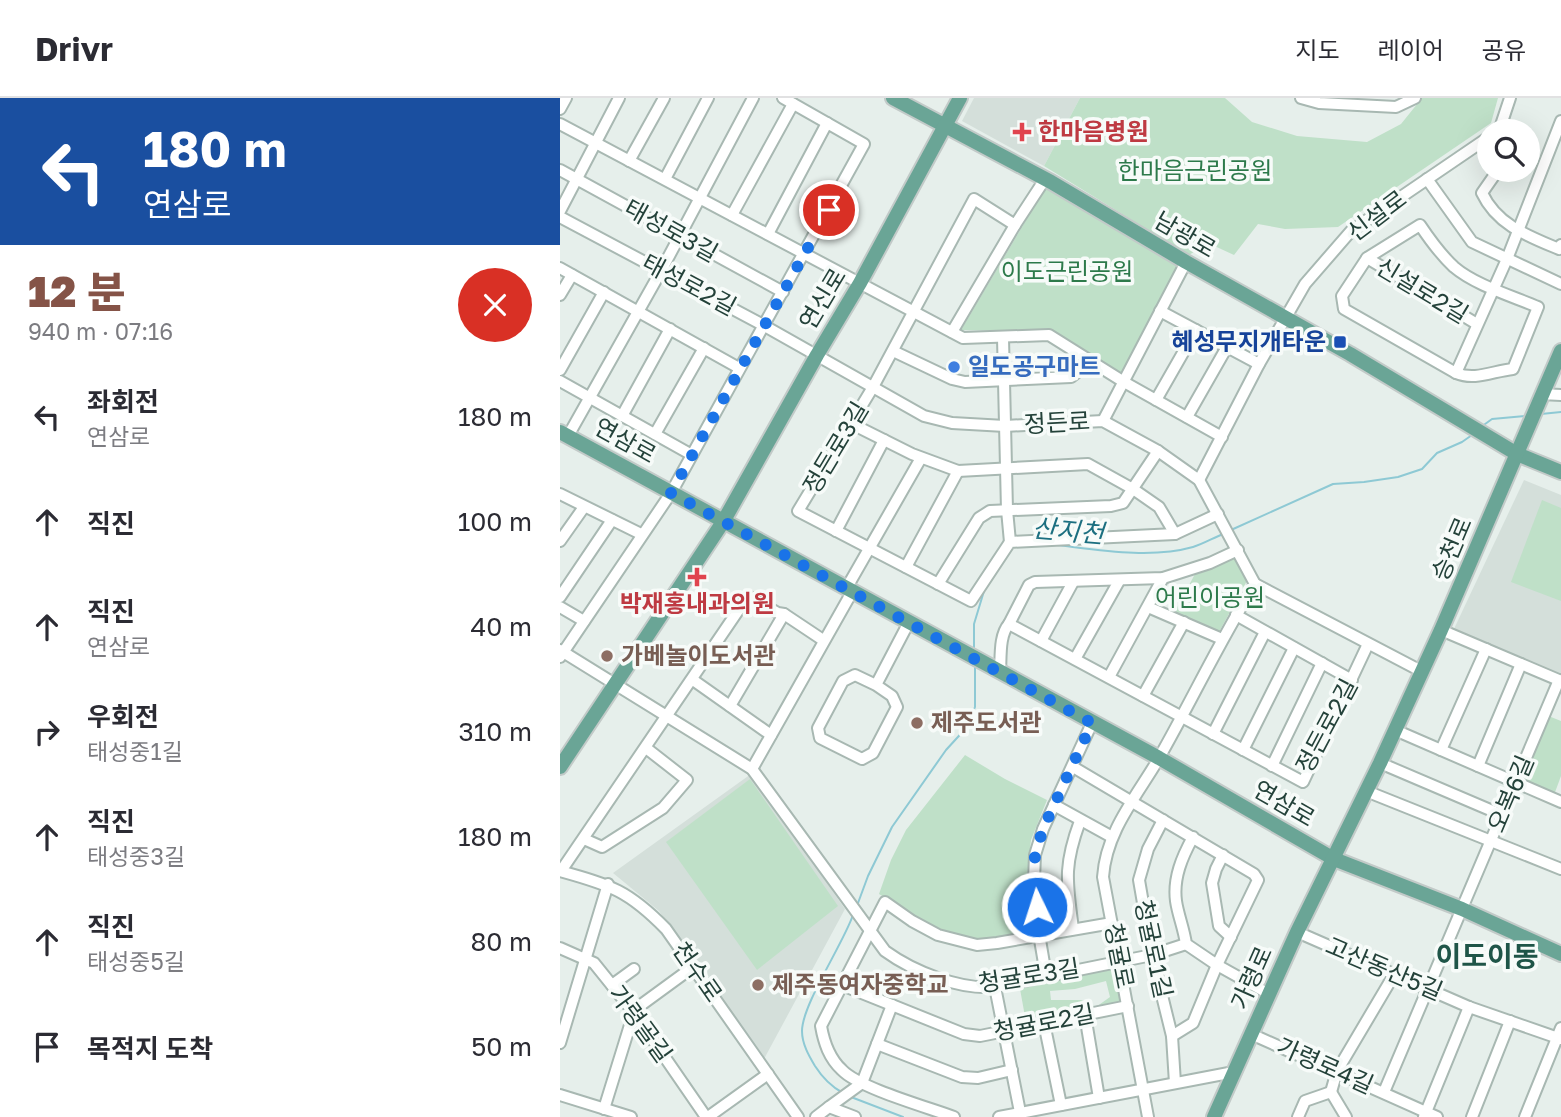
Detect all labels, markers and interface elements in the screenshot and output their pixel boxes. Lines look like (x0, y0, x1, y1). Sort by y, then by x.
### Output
text: Drivr (35, 29, 113, 68)
text: 지도 (1295, 35, 1340, 64)
text: 레이어 (1378, 35, 1444, 64)
text: 공유 (1482, 35, 1526, 64)
place label: 한마음병원 (1038, 116, 1148, 145)
text: 180 m (143, 119, 287, 178)
map controls (1477, 119, 1540, 182)
button: search (1477, 119, 1540, 182)
marker: 한마음병원 (1012, 122, 1032, 142)
icon: left (28, 126, 119, 217)
park label: 한마음근린공원 (1118, 155, 1272, 184)
pin (799, 180, 859, 240)
street label: 신설로 (1341, 183, 1411, 246)
text: 연삼로 (143, 185, 231, 223)
icon: arrive (810, 191, 848, 229)
street label: 태성로3길 (620, 192, 724, 267)
street label: 남광로 (1150, 205, 1222, 263)
street label: 태성로2길 (638, 247, 742, 320)
street label: 신설로2길 (1371, 251, 1474, 328)
park label: 이도근린공원 (1001, 256, 1133, 285)
street label: 연신로 (792, 262, 851, 334)
text: 12 분 (28, 266, 125, 316)
button: close (458, 268, 532, 342)
text: 940 m · 07:16 (28, 317, 173, 345)
place label: 혜성무지개타운 (1171, 326, 1326, 355)
marker: 혜성무지개타운 (1332, 334, 1348, 350)
place label: 일도공구마트 (968, 351, 1100, 380)
marker: 일도공구마트 (946, 359, 962, 375)
text: 좌회전 (87, 386, 159, 417)
street label: 정든로3길 (796, 396, 874, 499)
icon: left (28, 398, 66, 436)
text: 180 m (458, 401, 532, 432)
street label: 정든로 (1023, 405, 1091, 438)
street label: 연삼로 (590, 411, 662, 468)
text: 연삼로 (87, 422, 150, 450)
icon: ahead (28, 503, 66, 541)
text: 100 m (458, 506, 532, 537)
text: 직진 (87, 508, 135, 539)
water label: 산지천 (1031, 512, 1108, 549)
street label: 승천로 (1424, 512, 1477, 585)
marker: 박재홍내과의원 (687, 567, 707, 587)
park label: 어린이공원 (1155, 582, 1265, 611)
place label: 박재홍내과의원 (620, 588, 774, 617)
text: 직진 (87, 596, 135, 627)
icon: ahead (28, 608, 66, 646)
text: 40 m (471, 611, 532, 642)
text: 연삼로 (87, 632, 150, 660)
place label: 가베놀이도서관 (621, 640, 776, 669)
marker: 가베놀이도서관 (599, 648, 615, 664)
street label: 정든로2길 (1289, 673, 1362, 777)
text: 우회전 (87, 701, 159, 732)
place label: 제주도서관 (931, 707, 1041, 736)
icon: right (28, 713, 66, 751)
marker: 제주도서관 (909, 715, 925, 731)
text: 310 m (459, 716, 532, 747)
text: 태성중1길 (87, 737, 183, 765)
street label: 오복6길 (1480, 751, 1539, 836)
street label: 연삼로 (1249, 774, 1321, 832)
text: 직진 (87, 806, 135, 837)
icon: ahead (28, 818, 66, 856)
text: 180 m (458, 821, 532, 852)
text: 태성중3길 (87, 842, 185, 870)
position arrow (1000, 870, 1074, 944)
street label: 청귤로1길 (1130, 897, 1179, 1001)
text: 직진 (87, 911, 135, 942)
street label: 청귤로 (1100, 920, 1141, 991)
icon: ahead (28, 923, 66, 961)
text: 80 m (471, 926, 532, 957)
street label: 고산동산5길 (1322, 930, 1447, 1005)
street label: 천수로 (667, 936, 729, 1007)
district label: 이도이동 (1435, 939, 1539, 972)
street label: 가령로 (1224, 941, 1277, 1014)
text: 태성중5길 (87, 947, 185, 975)
street label: 청귤로3길 (976, 952, 1082, 997)
place label: 제주동여자중학교 (772, 969, 949, 998)
marker: 제주동여자중학교 (750, 977, 766, 993)
street label: 가령골길 (604, 979, 679, 1067)
street label: 청귤로2길 (991, 998, 1097, 1046)
icon: arrive (28, 1028, 66, 1066)
street label: 가령로4길 (1273, 1030, 1379, 1099)
text: 50 m (471, 1031, 532, 1062)
text: 목적지 도착 (87, 1033, 213, 1064)

